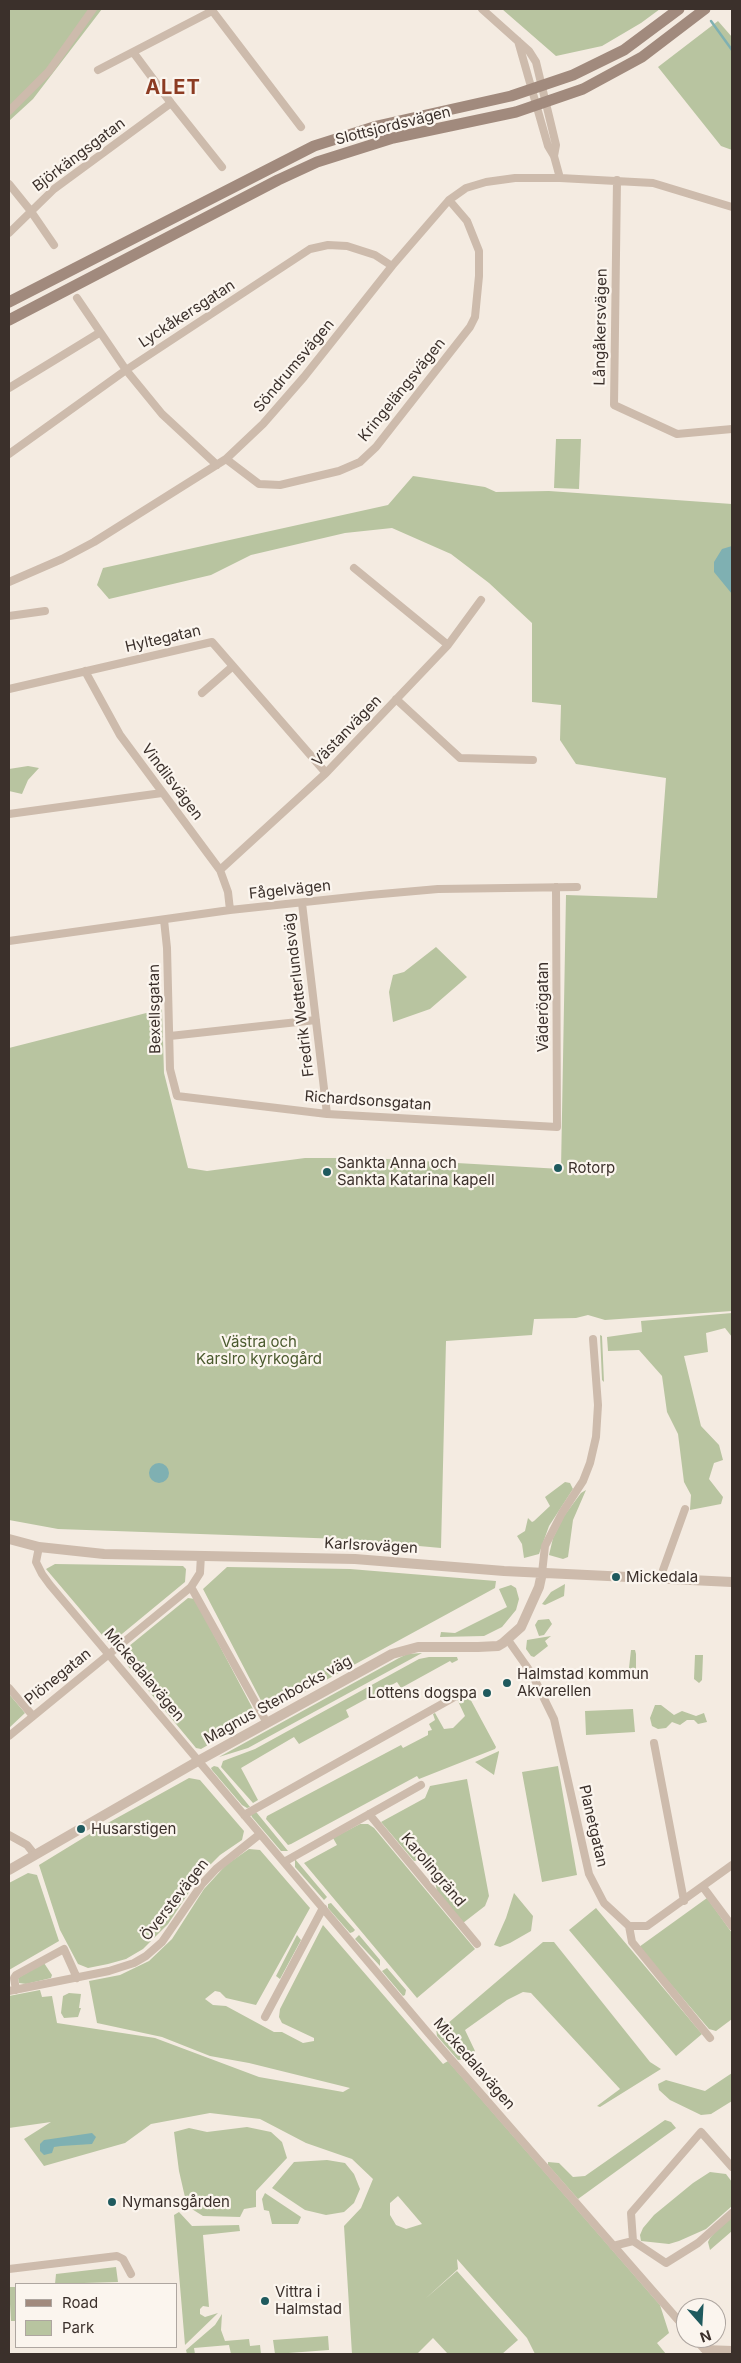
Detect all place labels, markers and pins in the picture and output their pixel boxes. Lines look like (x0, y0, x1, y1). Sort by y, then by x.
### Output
place label: Sankta Anna och Sankta Katarina kapell (337, 1154, 495, 1189)
place label: Rotorp (568, 1159, 615, 1177)
marker: Rotorp (552, 1162, 564, 1174)
marker: Sankta Anna och Sankta Katarina kapell (321, 1166, 333, 1178)
place label: Mickedala (626, 1568, 698, 1586)
marker: Mickedala (610, 1571, 622, 1583)
place label: Halmstad kommun Akvarellen (517, 1665, 649, 1700)
marker: Halmstad kommun Akvarellen (501, 1677, 513, 1689)
place label: Lottens dogspa (367, 1684, 477, 1702)
marker: Lottens dogspa (481, 1687, 493, 1699)
place label: Husarstigen (91, 1820, 176, 1838)
marker: Husarstigen (75, 1823, 87, 1835)
place label: Nymansgården (122, 2193, 230, 2211)
marker: Nymansgården (106, 2196, 118, 2208)
place label: Vittra i Halmstad (275, 2283, 342, 2318)
marker: Vittra i Halmstad (259, 2295, 271, 2307)

